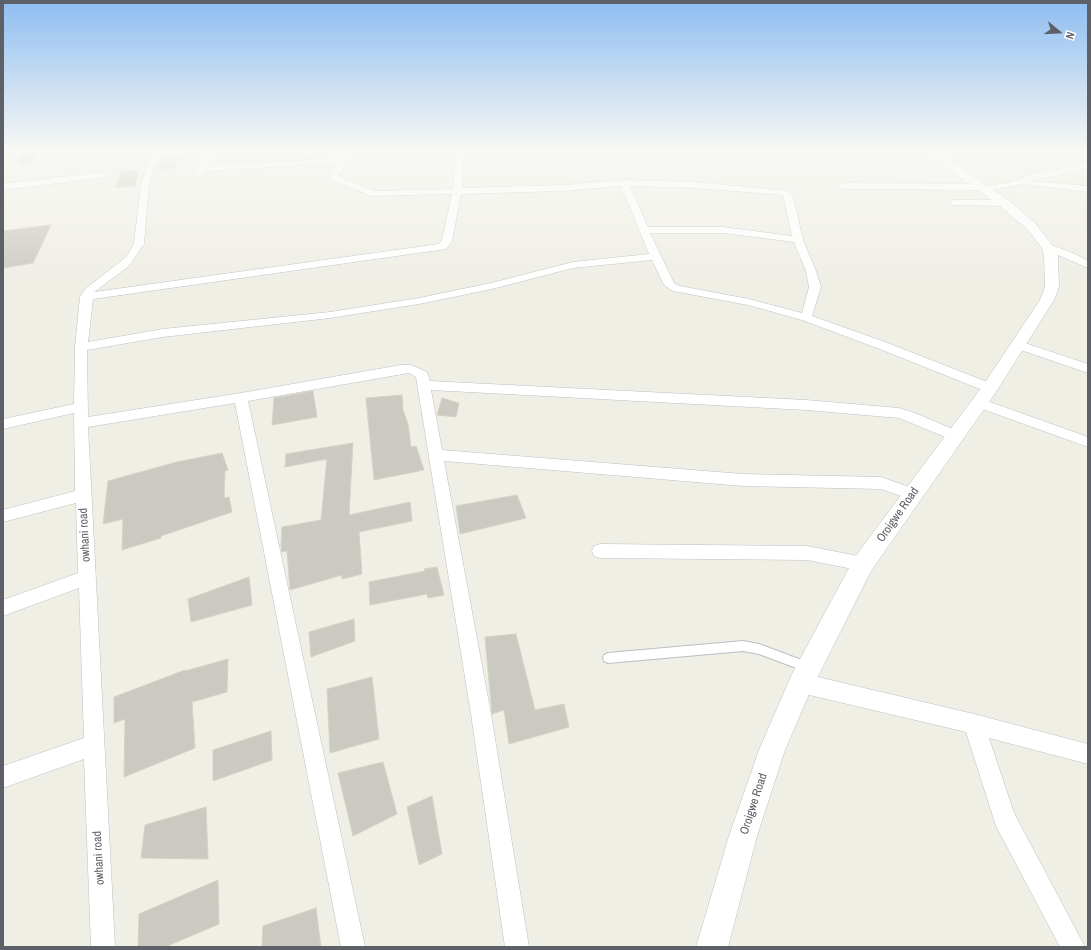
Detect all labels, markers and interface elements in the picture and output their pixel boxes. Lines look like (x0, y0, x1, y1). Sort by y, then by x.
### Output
north arrow (1039, 12, 1079, 52)
text: N (1063, 30, 1078, 41)
street label: Oroigwe Road (874, 485, 922, 545)
street label: owhani road (76, 508, 94, 562)
street label: Oroigwe Road (737, 772, 771, 836)
street label: owhani road (90, 831, 108, 885)

